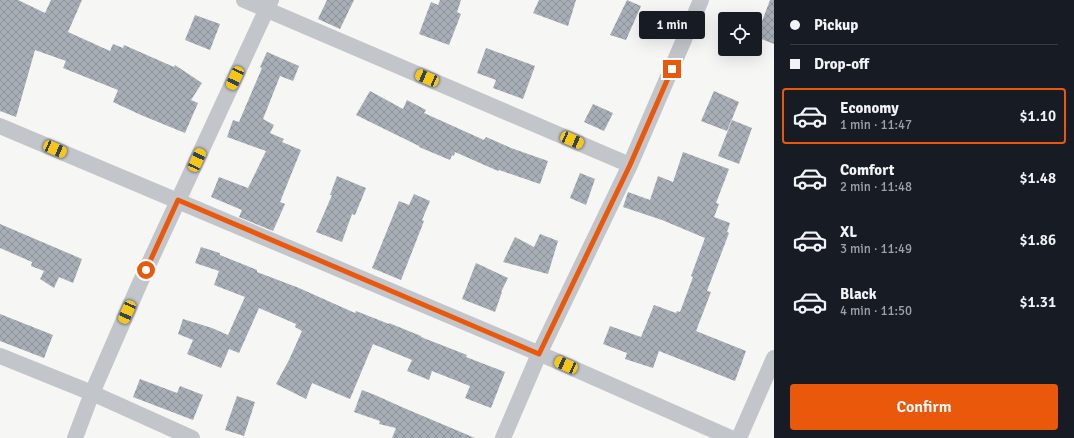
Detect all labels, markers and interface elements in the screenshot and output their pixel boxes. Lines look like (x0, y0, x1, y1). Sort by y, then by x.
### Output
callout: 1 min (639, 11, 705, 39)
map controls (718, 12, 762, 56)
button: locate (718, 12, 762, 56)
text: Pickup (814, 16, 858, 34)
text: 1 min (656, 17, 688, 33)
text: Drop-off (814, 55, 869, 73)
route end (663, 60, 681, 78)
car (224, 65, 246, 91)
car (414, 68, 440, 88)
icon: car (792, 98, 828, 134)
text: Economy (840, 99, 899, 117)
text: $1.10 (1019, 107, 1056, 125)
text: 1 min · 11:47 (840, 117, 912, 133)
car (559, 130, 585, 150)
car (42, 139, 68, 159)
car (186, 147, 208, 173)
icon: car (792, 160, 828, 196)
text: Comfort (840, 161, 894, 179)
text: $1.48 (1019, 169, 1056, 187)
text: 2 min · 11:48 (840, 179, 912, 195)
icon: car (792, 222, 828, 258)
text: XL (840, 223, 857, 241)
text: $1.86 (1019, 231, 1056, 249)
text: 3 min · 11:49 (840, 241, 912, 257)
route start (137, 261, 155, 279)
icon: car (792, 284, 828, 320)
text: Black (840, 285, 877, 303)
text: $1.31 (1019, 293, 1056, 311)
car (117, 299, 137, 325)
text: 4 min · 11:50 (840, 303, 912, 319)
car (553, 355, 579, 375)
button: Confirm (790, 384, 1058, 430)

